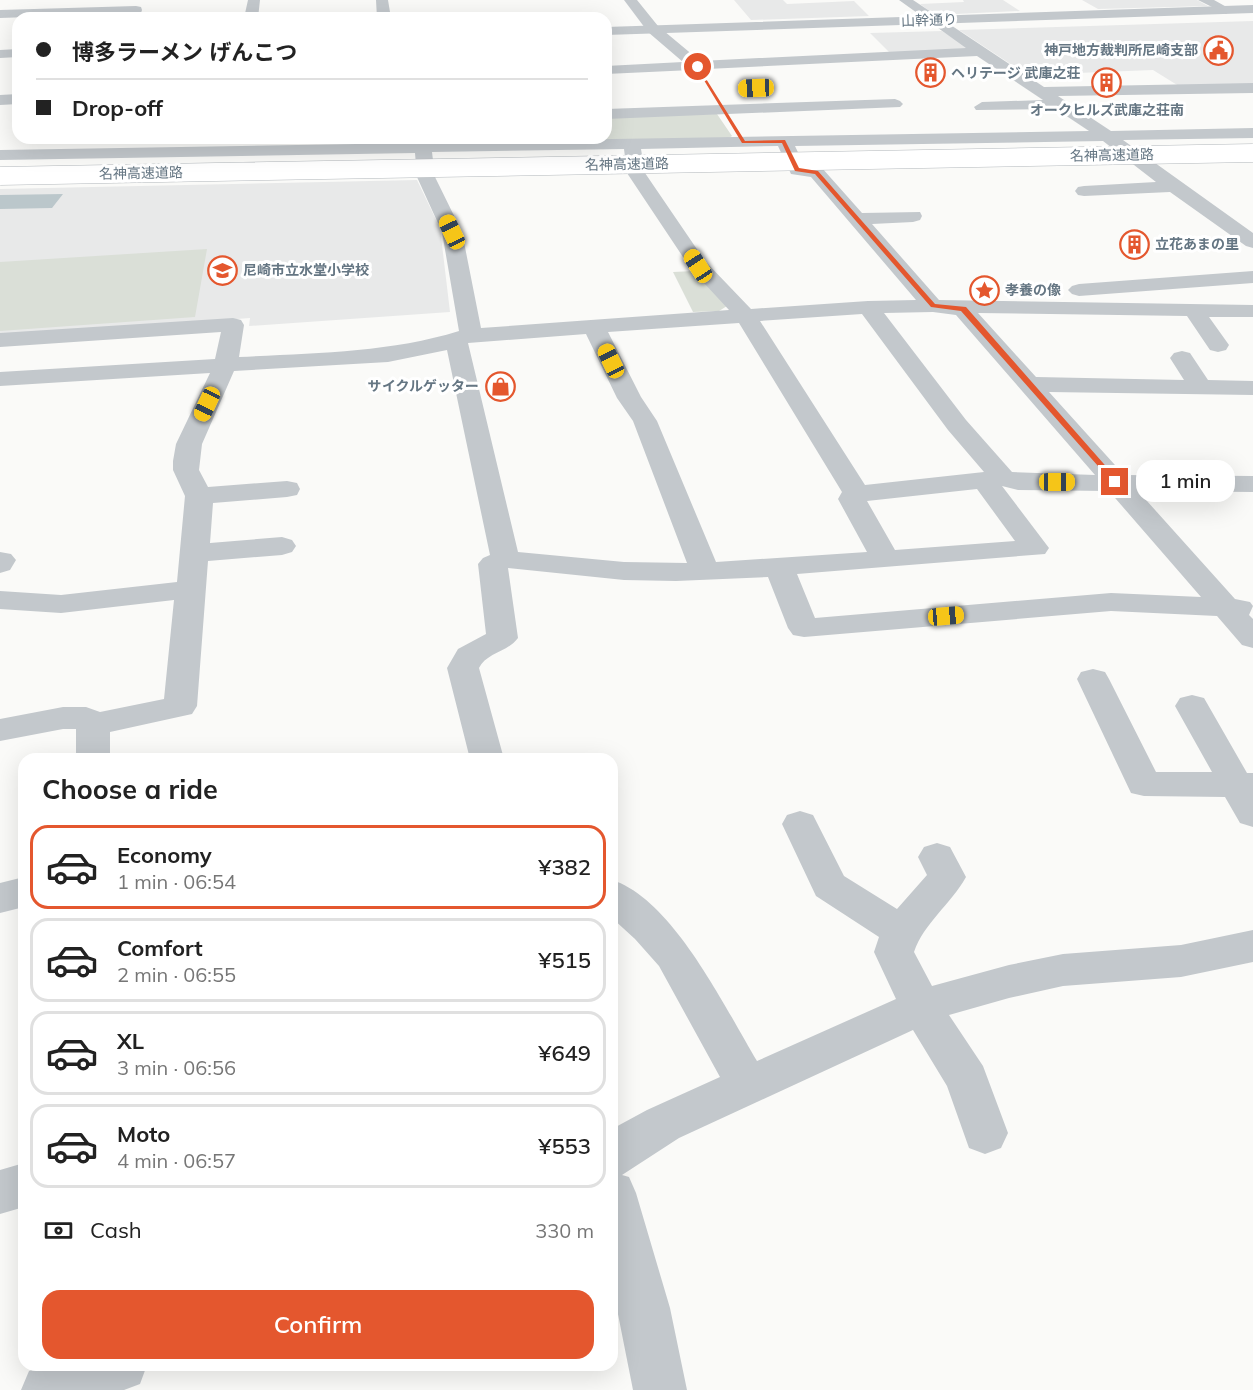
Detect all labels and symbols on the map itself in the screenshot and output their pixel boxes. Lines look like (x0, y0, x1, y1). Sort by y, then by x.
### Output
street label: 山幹通り (901, 10, 957, 30)
public building icon: 神戸地方裁判所尼崎支部 (1203, 34, 1235, 66)
place label: 神戸地方裁判所尼崎支部 (1044, 41, 1198, 59)
route start (684, 53, 711, 80)
building icon: ヘリテージ 武庫之荘 (914, 57, 946, 89)
place label: ヘリテージ 武庫之荘 (951, 64, 1081, 82)
building icon: オークヒルズ武庫之荘南 (1091, 67, 1123, 99)
car (738, 78, 774, 98)
place label: オークヒルズ武庫之荘南 (1030, 101, 1184, 119)
street label: 名神高速道路 (1070, 145, 1154, 165)
street label: 名神高速道路 (585, 154, 669, 174)
street label: 名神高速道路 (99, 163, 183, 183)
car (436, 212, 468, 252)
building icon: 立花あまの里 (1118, 228, 1150, 260)
place label: 立花あまの里 (1155, 235, 1239, 253)
car (681, 246, 715, 286)
school or university icon: 尼崎市立水堂小学校 (206, 254, 238, 286)
place label: 尼崎市立水堂小学校 (243, 261, 369, 279)
place icon: 孝養の像 (968, 274, 1000, 306)
place label: 孝養の像 (1005, 281, 1061, 299)
car (595, 341, 627, 381)
shop icon: サイクルゲッター (484, 370, 516, 402)
place label: サイクルゲッター (368, 377, 479, 395)
car (191, 384, 223, 424)
callout: 1 min (1136, 461, 1235, 503)
route end (1101, 468, 1128, 495)
car (1039, 473, 1075, 491)
car (927, 605, 965, 627)

